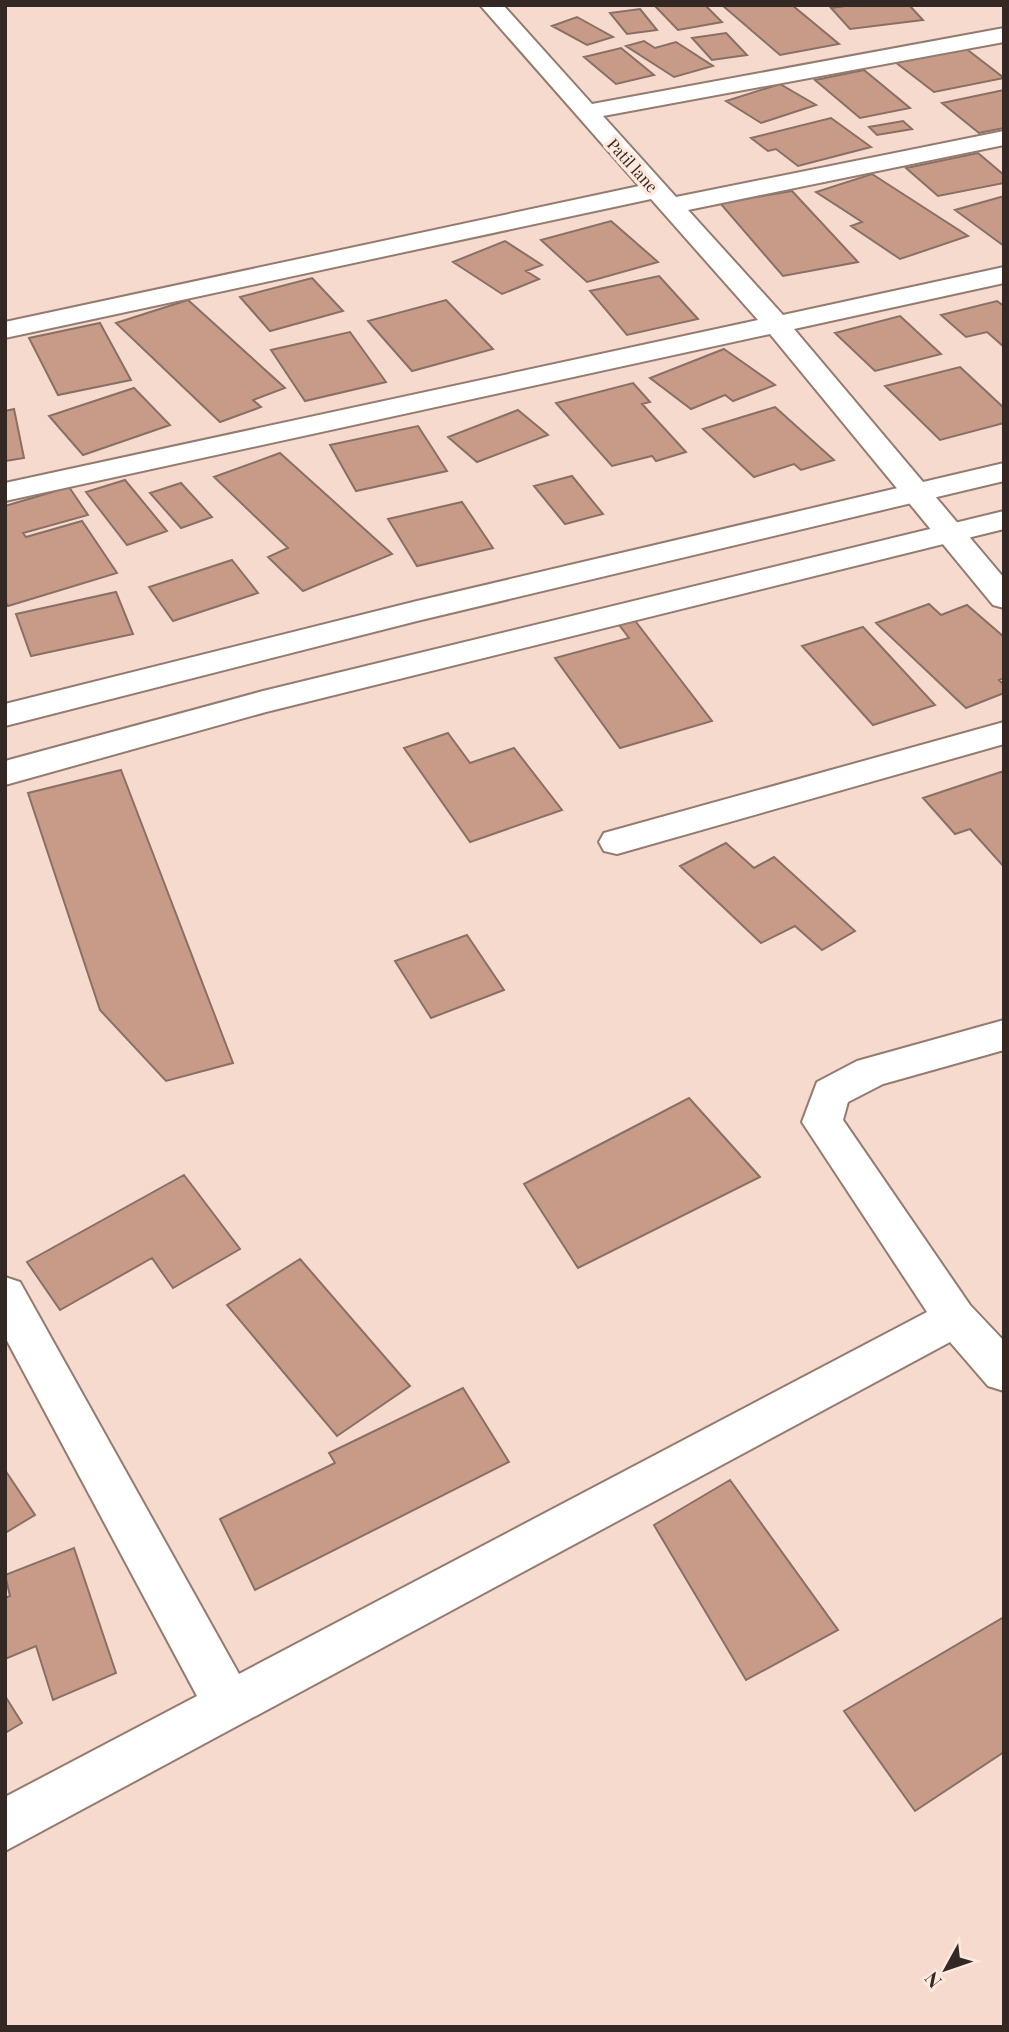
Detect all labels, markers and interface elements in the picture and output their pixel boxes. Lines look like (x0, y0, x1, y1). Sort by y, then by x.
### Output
street label: Patil lane (603, 134, 663, 196)
north arrow (911, 1934, 981, 2004)
text: N (918, 1967, 947, 1994)

